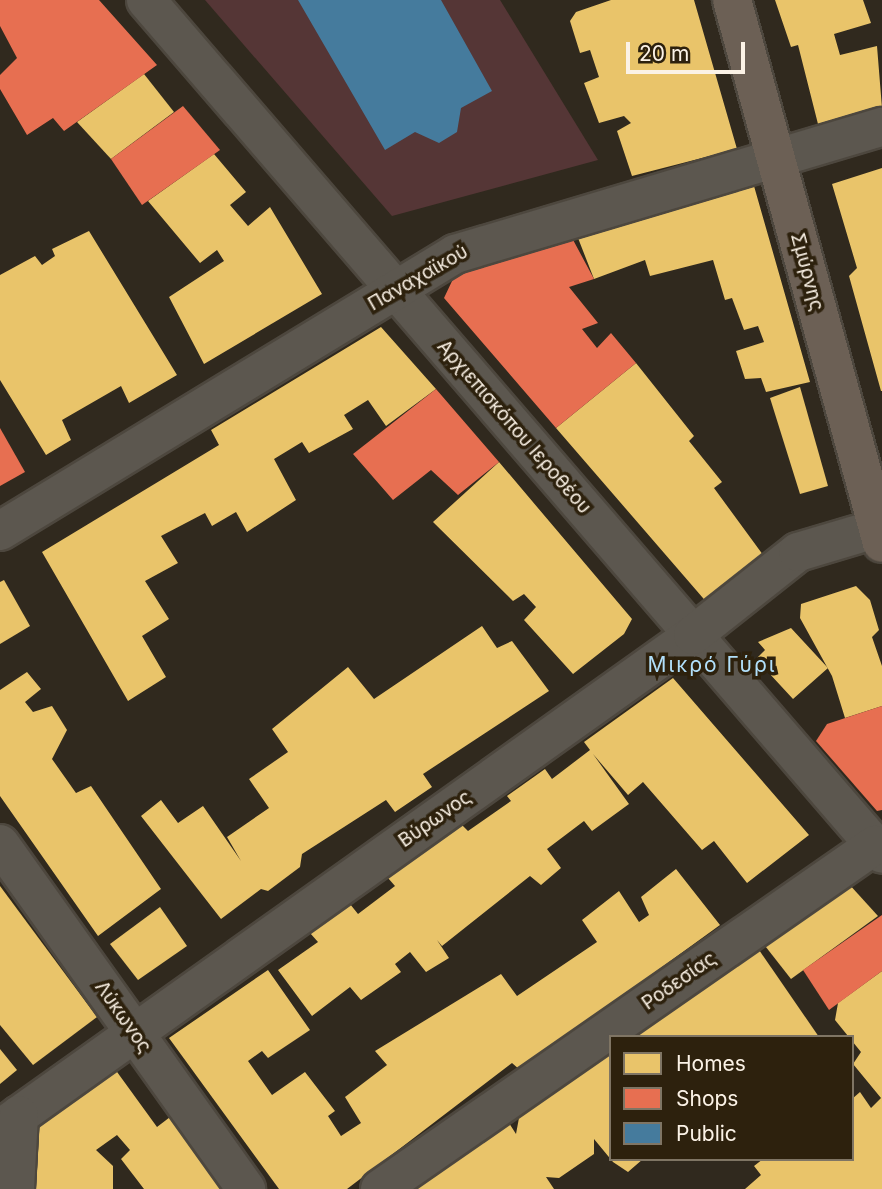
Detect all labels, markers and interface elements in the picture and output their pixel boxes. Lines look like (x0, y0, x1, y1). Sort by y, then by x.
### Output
scale bar (630, 28, 749, 72)
text: 20 m (639, 41, 689, 66)
street label: Σμύρνης (786, 230, 828, 314)
street label: Παναχαϊκού (364, 240, 472, 316)
street label: Αρχιεπισκόπου Ιεροθέου (432, 335, 596, 519)
district label: Μικρό Γύρι (649, 652, 775, 678)
street label: Βύρωνος (394, 786, 476, 852)
street label: Ροδεσίας (638, 947, 720, 1015)
street label: Λύκωνος (90, 977, 156, 1057)
legend (609, 1035, 854, 1161)
text: Homes (676, 1051, 746, 1076)
text: Shops (676, 1086, 738, 1111)
text: Public (676, 1121, 737, 1146)

